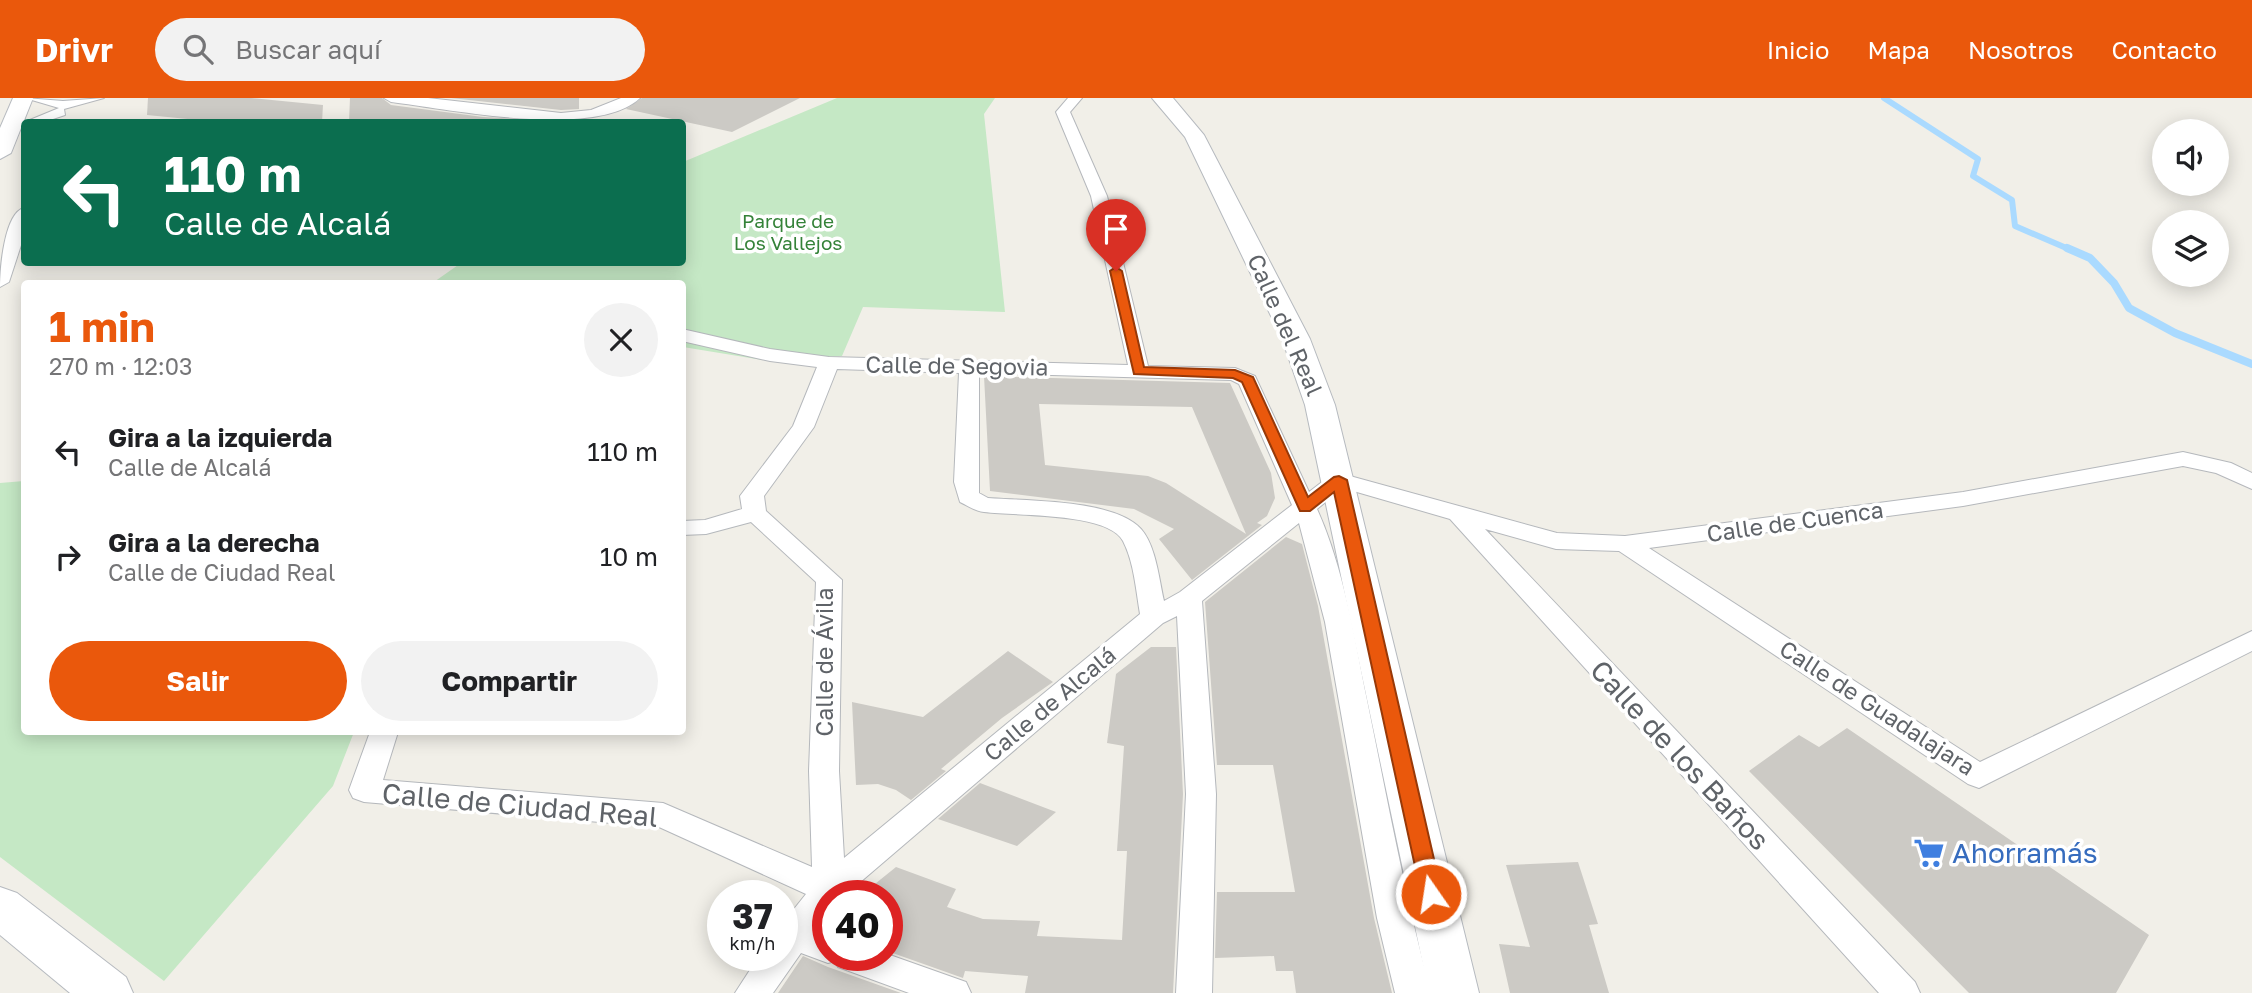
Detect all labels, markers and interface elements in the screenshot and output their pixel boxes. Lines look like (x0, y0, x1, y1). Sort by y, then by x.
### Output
search box (155, 18, 645, 81)
text: Drivr (35, 30, 113, 69)
icon: search (179, 30, 217, 68)
text: Buscar aquí (235, 34, 381, 65)
text: Inicio (1767, 35, 1829, 64)
text: Mapa (1867, 35, 1930, 64)
text: Nosotros (1968, 35, 2074, 64)
text: Contacto (2112, 35, 2217, 64)
map controls (2152, 119, 2229, 287)
button: sound (2152, 119, 2229, 196)
text: 110 m (164, 144, 301, 203)
icon: left (49, 147, 140, 238)
pin (1086, 199, 1146, 271)
text: Calle de Alcalá (164, 204, 391, 242)
park label: Parque de Los Vallejos (734, 209, 842, 254)
icon: arrive (1097, 210, 1135, 248)
button: layers (2152, 210, 2229, 287)
street label: Calle del Real (1242, 250, 1330, 400)
text: 1 min (49, 301, 155, 351)
button: close (584, 303, 658, 377)
street label: Calle de Segovia (865, 349, 1049, 381)
text: 270 m · 12:03 (49, 352, 192, 380)
text: Gira a la izquierda (108, 422, 332, 453)
icon: left (49, 433, 87, 471)
text: 110 m (587, 436, 658, 467)
text: Calle de Alcalá (108, 453, 271, 481)
street label: Calle de Cuenca (1705, 495, 1885, 547)
text: Gira a la derecha (108, 527, 320, 558)
icon: right (49, 538, 87, 576)
text: 10 m (600, 541, 658, 572)
text: Calle de Ciudad Real (108, 558, 335, 586)
street label: Calle de Ávila (810, 588, 838, 736)
street label: Calle de Guadalajara (1775, 634, 1980, 781)
street label: Calle de Alcalá (978, 640, 1121, 766)
button: Salir (49, 641, 347, 721)
button: Compartir (361, 641, 658, 721)
street label: Calle de los Baños (1584, 653, 1777, 856)
street label: Calle de Ciudad Real (381, 776, 659, 833)
supermarket icon: Ahorramás (1912, 836, 1946, 870)
place label: Ahorramás (1952, 836, 2098, 869)
position arrow (1394, 857, 1468, 931)
speed limit sign: 40 (812, 880, 903, 971)
text: 37 (732, 895, 773, 937)
text: km/h (730, 932, 775, 954)

